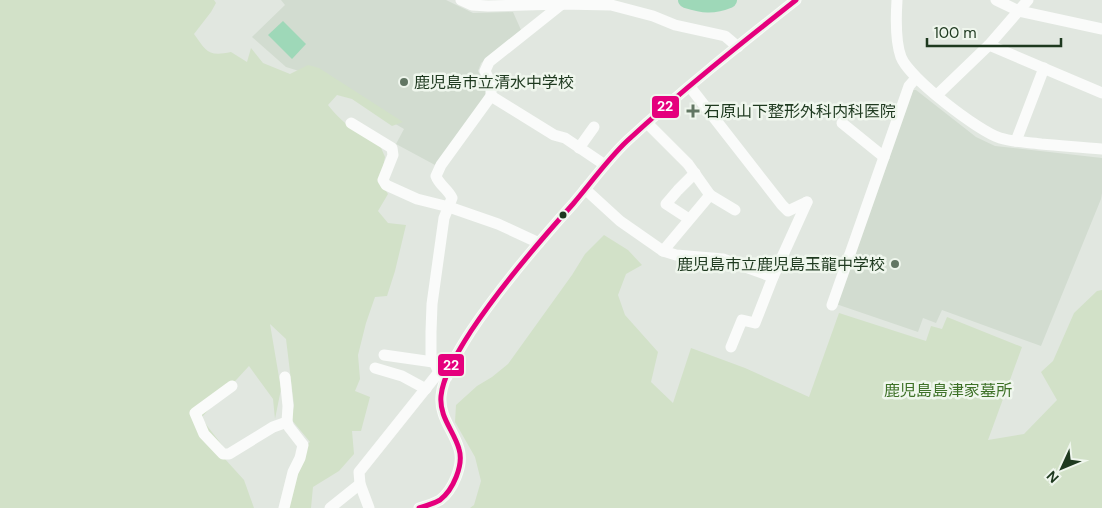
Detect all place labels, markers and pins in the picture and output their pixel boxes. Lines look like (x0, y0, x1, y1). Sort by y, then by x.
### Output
place label: 鹿児島市立清水中学校 (414, 72, 574, 93)
marker: 鹿児島市立清水中学校 (398, 76, 410, 88)
place label: 石原山下整形外科内科医院 (704, 101, 896, 122)
marker: 石原山下整形外科内科医院 (686, 104, 700, 118)
unlabelled marker (558, 210, 568, 220)
place label: 鹿児島市立鹿児島玉龍中学校 (677, 254, 885, 275)
marker: 鹿児島市立鹿児島玉龍中学校 (889, 258, 901, 270)

